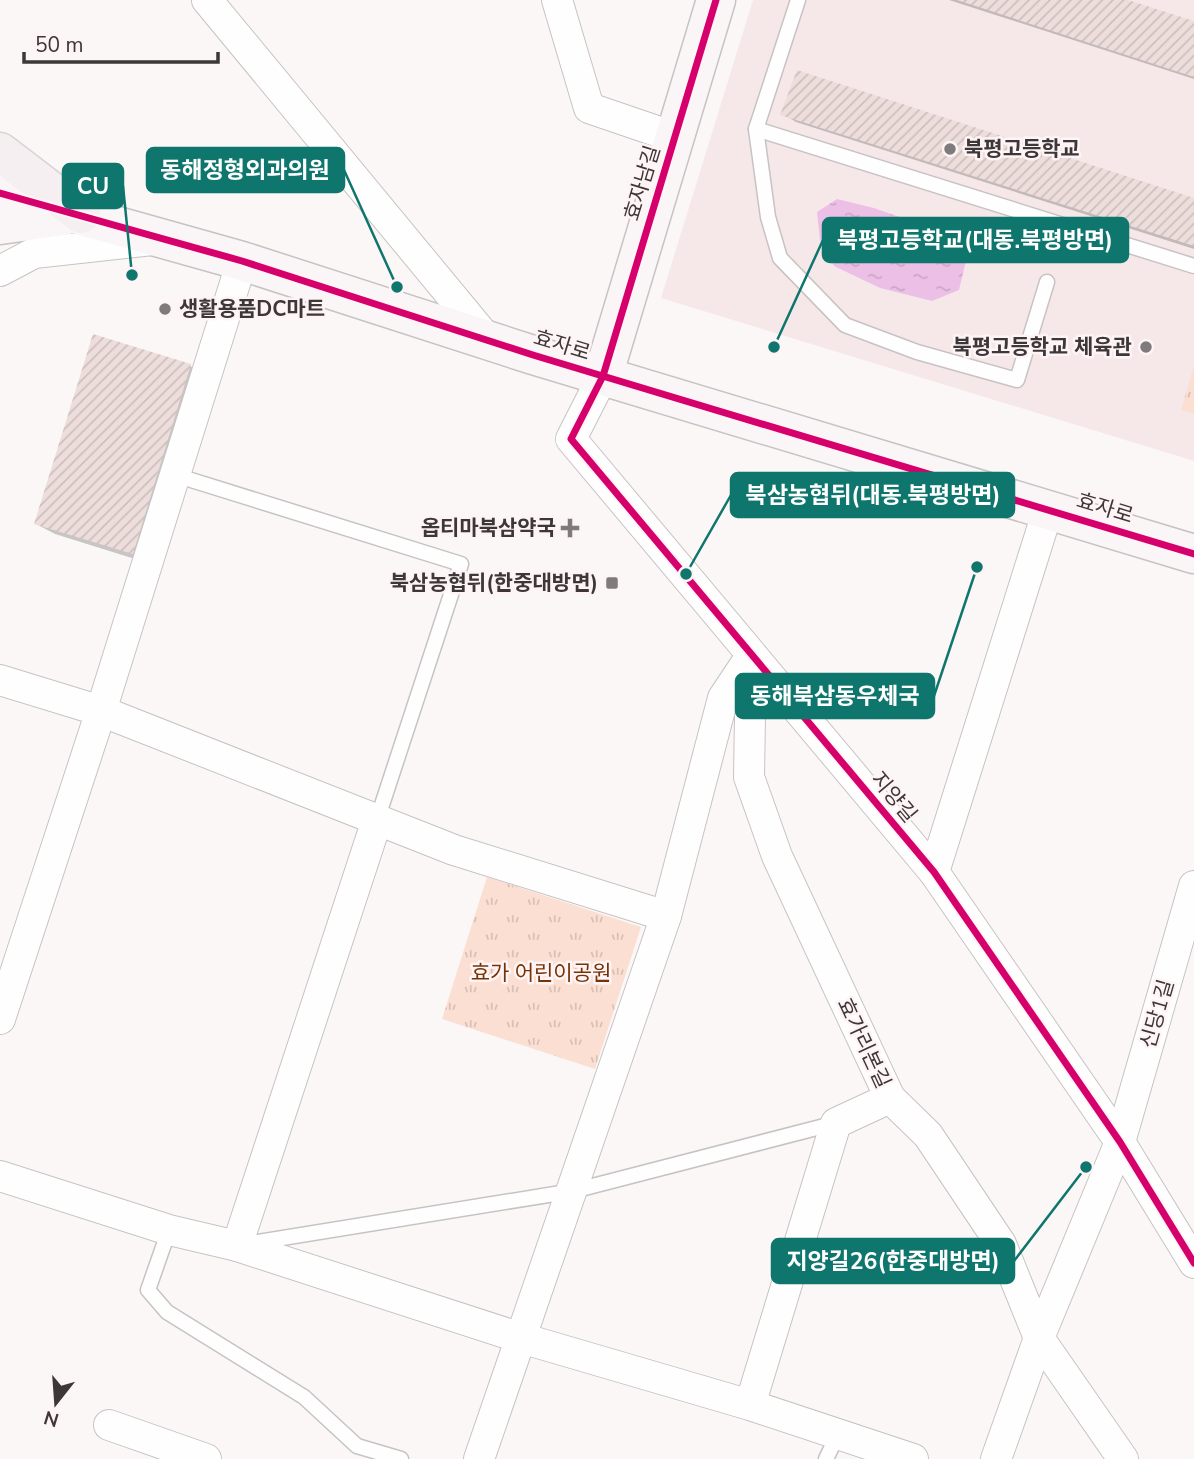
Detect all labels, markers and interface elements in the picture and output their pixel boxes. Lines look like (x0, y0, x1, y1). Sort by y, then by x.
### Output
scale bar (24, 21, 219, 65)
text: 50 m (35, 31, 84, 59)
place label: 북평고등학교 (964, 135, 1080, 163)
marker: 북평고등학교 (942, 141, 958, 157)
street label: 효자남길 (617, 142, 667, 224)
callout: 동해정형외과의원 (147, 148, 344, 192)
text: 동해정형외과의원 (160, 155, 330, 186)
callout: CU (63, 164, 123, 208)
text: CU (77, 171, 109, 202)
callout: 북평고등학교(대동.북평방면) (823, 218, 1128, 262)
text: 북평고등학교(대동.북평방면) (837, 225, 1113, 256)
place label: 생활용품DC마트 (179, 295, 325, 323)
marker: 생활용품DC마트 (157, 301, 173, 317)
street label: 효자로 (530, 323, 594, 367)
place label: 북평고등학교 체육관 (952, 333, 1132, 361)
marker: 북평고등학교 체육관 (1138, 339, 1154, 355)
callout: 북삼농협뒤(대동.북평방면) (731, 473, 1014, 517)
text: 북삼농협뒤(대동.북평방면) (746, 480, 1000, 511)
street label: 효자로 (1073, 486, 1137, 530)
place label: 옵티마북삼약국 (421, 514, 556, 542)
marker: 옵티마북삼약국 (562, 520, 578, 536)
place label: 북삼농협뒤(한중대방면) (390, 569, 598, 597)
marker: 북삼농협뒤(한중대방면) (604, 575, 620, 591)
callout: 동해북삼동우체국 (736, 674, 934, 718)
text: 동해북삼동우체국 (750, 681, 920, 712)
street label: 지양길 (865, 766, 923, 828)
park label: 효가 어린이공원 (471, 959, 611, 987)
street label: 신당1길 (1134, 976, 1180, 1052)
street label: 효가리본길 (831, 993, 897, 1093)
callout: 지양길26(한중대방면) (772, 1239, 1014, 1283)
text: 지양길26(한중대방면) (786, 1246, 1000, 1277)
north arrow (21, 1368, 91, 1438)
text: N (41, 1404, 62, 1433)

